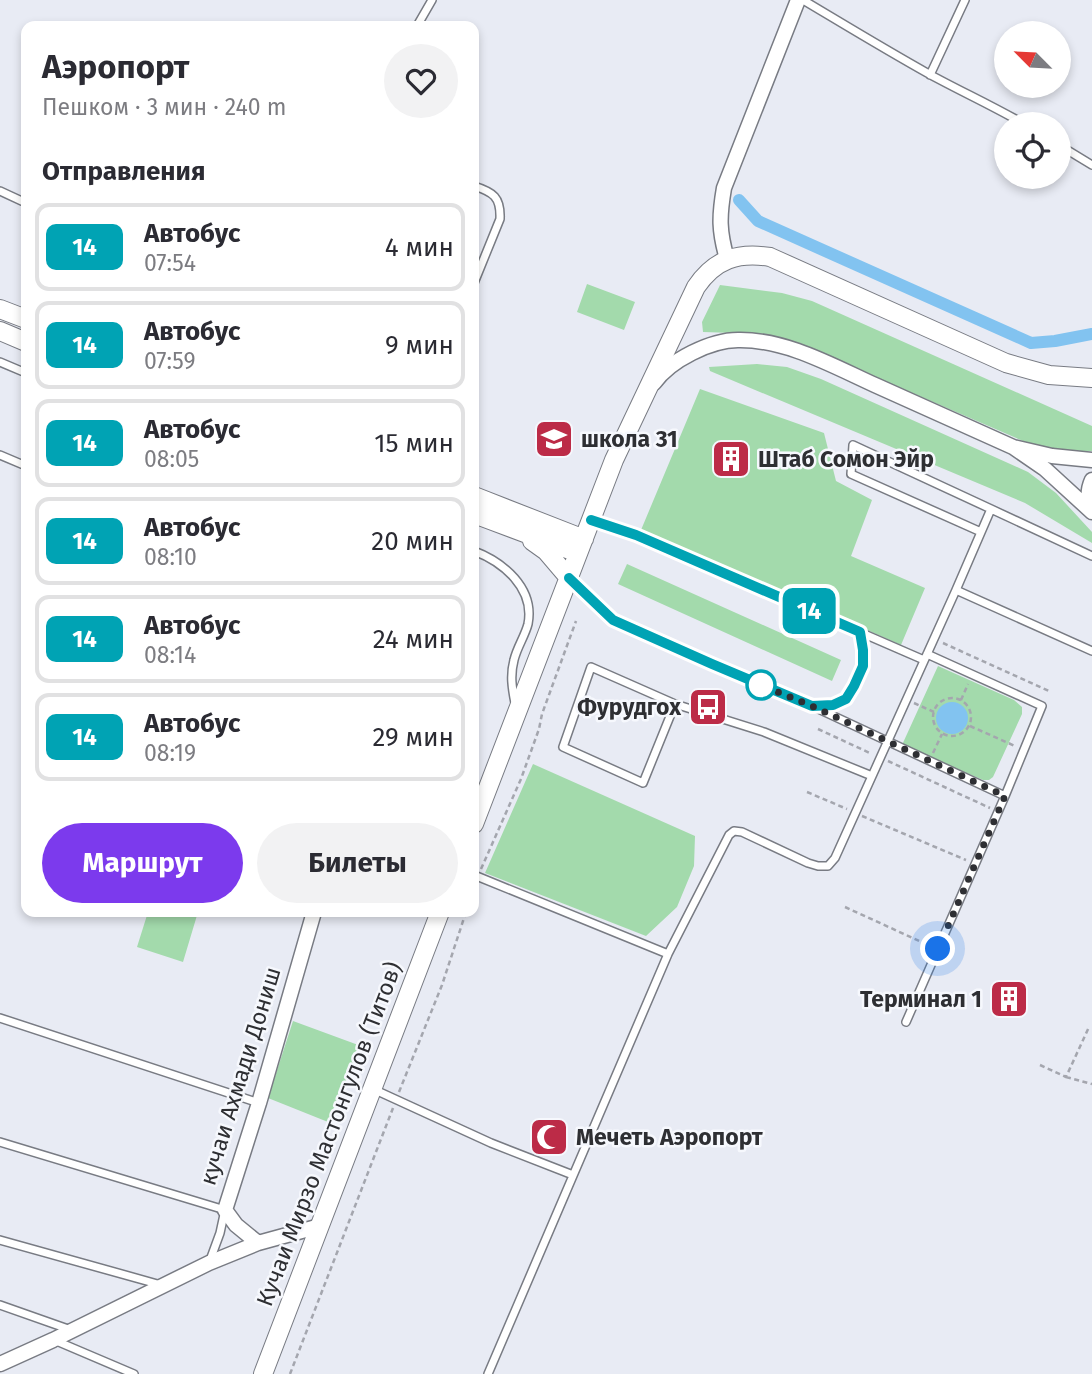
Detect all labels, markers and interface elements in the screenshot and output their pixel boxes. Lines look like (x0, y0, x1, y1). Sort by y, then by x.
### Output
north arrow (994, 21, 1071, 98)
map controls (994, 21, 1071, 189)
button: heart (384, 44, 458, 118)
text: Аэропорт (42, 47, 189, 87)
text: Пешком · 3 мин · 240 m (42, 93, 286, 121)
button: locate (994, 112, 1071, 189)
text: Отправления (42, 156, 205, 187)
text: Автобус (144, 218, 241, 249)
text: 4 мин (385, 232, 454, 263)
text: 14 (72, 233, 97, 261)
text: 07:54 (144, 249, 196, 277)
text: Автобус (144, 316, 241, 347)
text: 9 мин (385, 330, 454, 361)
text: 14 (72, 331, 97, 359)
text: 07:59 (144, 347, 195, 375)
text: Автобус (144, 414, 241, 445)
school or university icon: школа 31 (533, 418, 575, 460)
place label: школа 31 (581, 425, 678, 453)
text: 15 мин (374, 428, 454, 459)
text: 14 (72, 429, 97, 457)
building icon: Штаб Сомон Эйр (710, 438, 752, 480)
text: 08:05 (144, 445, 199, 473)
place label: Штаб Сомон Эйр (758, 445, 934, 473)
text: Автобус (144, 512, 241, 543)
text: 20 мин (371, 526, 454, 557)
text: 14 (72, 527, 97, 555)
text: 08:10 (144, 543, 197, 571)
line badge: 14 (778, 588, 840, 634)
text: 14 (797, 597, 821, 625)
text: Автобус (144, 610, 241, 641)
text: 24 мин (373, 624, 454, 655)
text: 14 (72, 625, 97, 653)
text: 08:14 (144, 641, 196, 669)
unlabelled marker (746, 670, 776, 700)
bus stop icon: Фурудгох (687, 686, 729, 728)
place label: Фурудгох (577, 693, 681, 721)
text: Автобус (144, 708, 241, 739)
text: 29 мин (372, 722, 454, 753)
text: 14 (72, 723, 97, 751)
text: 08:19 (144, 739, 196, 767)
button: Маршрут (42, 823, 243, 903)
button: Билеты (257, 823, 458, 903)
your location (920, 931, 955, 966)
street label: Кучаи Мирзо Мастонгулов (Титов) (250, 958, 408, 1310)
street label: кучаи Ахмади Дониш (193, 964, 287, 1188)
building icon: Терминал 1 (988, 978, 1030, 1020)
place label: Терминал 1 (860, 985, 982, 1013)
mosque icon: Мечеть Аэропорт (528, 1116, 570, 1158)
place label: Мечеть Аэропорт (576, 1123, 763, 1151)

